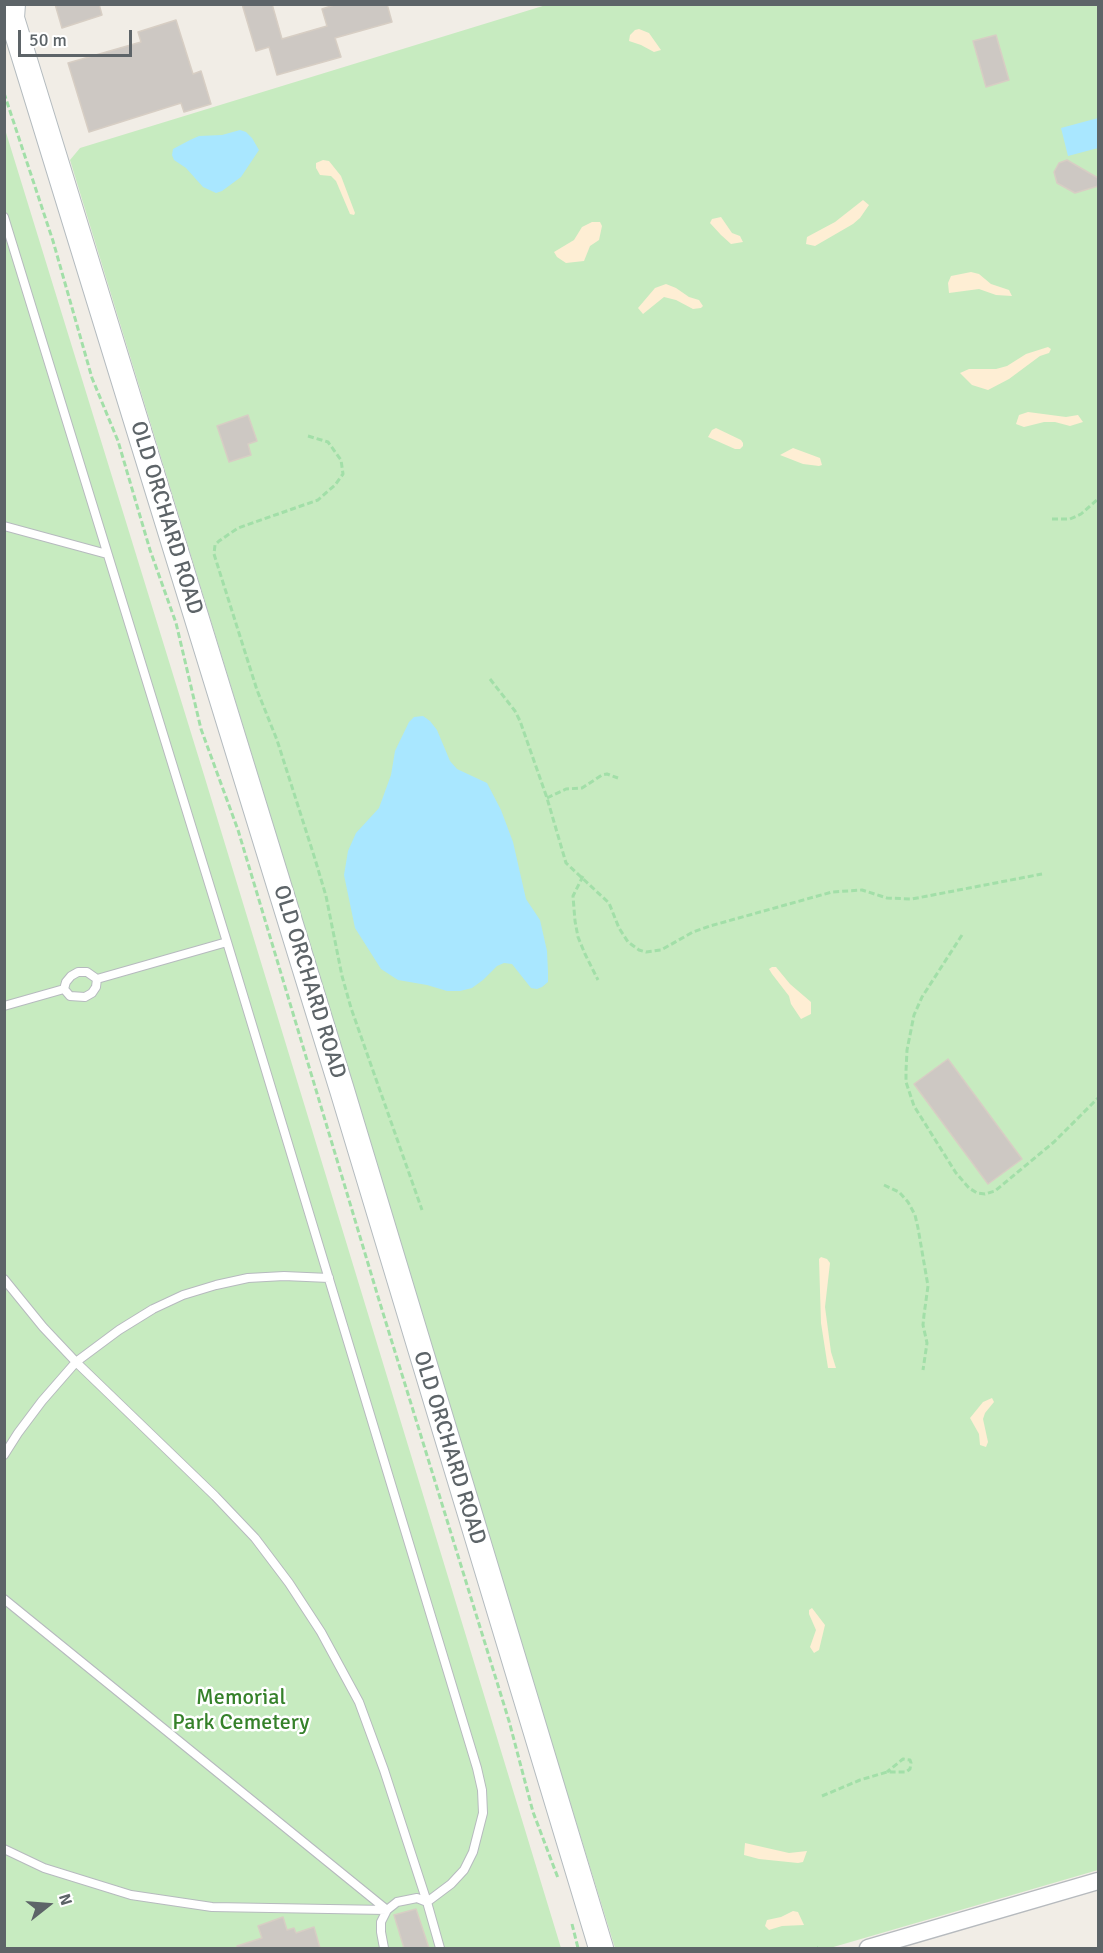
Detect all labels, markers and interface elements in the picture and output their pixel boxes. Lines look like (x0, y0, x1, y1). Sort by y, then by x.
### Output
scale bar (21, 18, 135, 56)
text: 50 m (29, 29, 67, 51)
street label: OLD ORCHARD ROAD (124, 418, 208, 618)
street label: OLD ORCHARD ROAD (267, 882, 351, 1082)
street label: OLD ORCHARD ROAD (407, 1348, 491, 1548)
park label: Memorial Park Cemetery (172, 1685, 310, 1736)
north arrow (18, 1875, 78, 1935)
text: N (54, 1891, 76, 1908)

